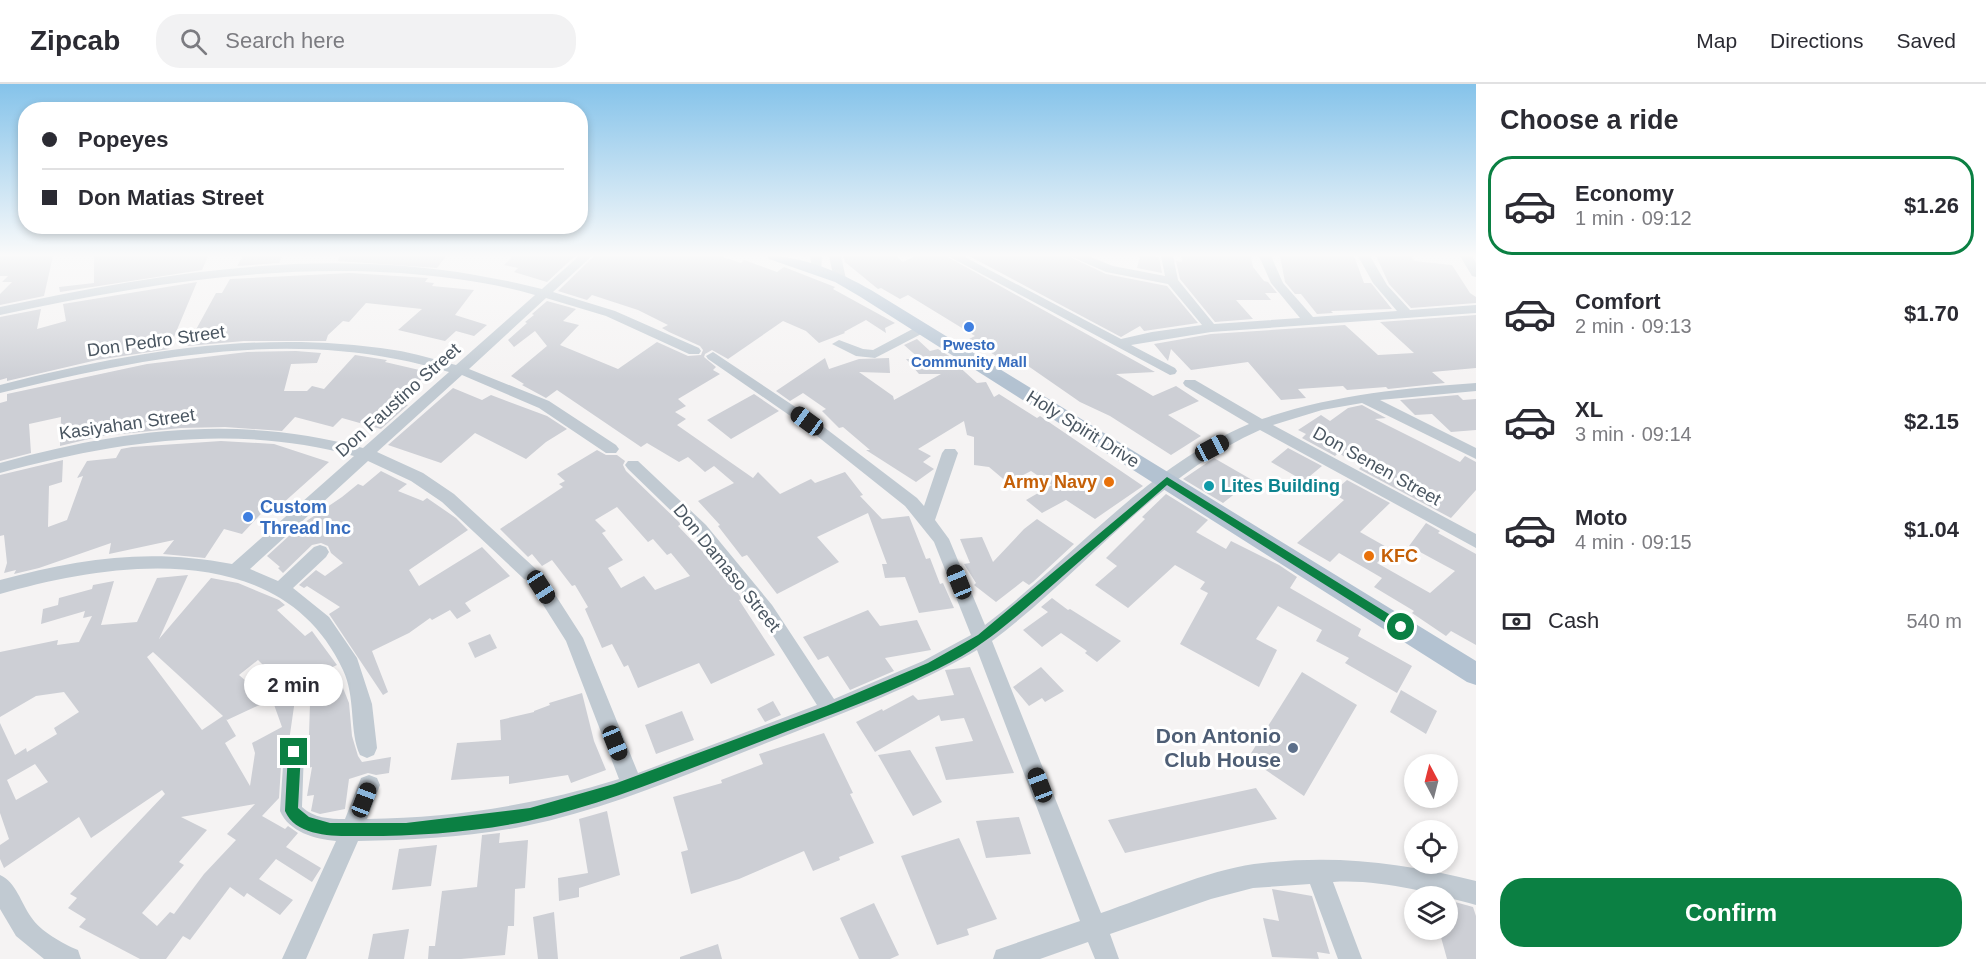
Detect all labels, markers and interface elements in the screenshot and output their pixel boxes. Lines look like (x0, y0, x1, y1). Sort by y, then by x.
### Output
search box (156, 14, 576, 68)
text: Zipcab (30, 25, 120, 56)
icon: search (177, 25, 210, 58)
text: Search here (225, 28, 345, 53)
text: Map (1696, 29, 1737, 52)
text: Directions (1770, 29, 1863, 52)
text: Saved (1896, 29, 1956, 52)
text: Choose a ride (1500, 105, 1679, 135)
text: Popeyes (78, 127, 169, 152)
icon: car (1503, 179, 1557, 233)
text: Economy (1575, 181, 1674, 206)
text: Don Matias Street (78, 185, 264, 210)
text: $1.26 (1904, 193, 1959, 218)
text: 1 min · 09:12 (1575, 207, 1692, 229)
icon: car (1503, 287, 1557, 341)
text: Comfort (1575, 289, 1661, 314)
text: $1.70 (1904, 301, 1959, 326)
text: 2 min · 09:13 (1575, 315, 1692, 337)
marker: Pwesto Community Mall (962, 320, 976, 334)
street label: Don Pedro Street (86, 321, 226, 361)
place label: Pwesto Community Mall (911, 336, 1027, 370)
street label: Don Faustino Street (332, 339, 464, 461)
street label: Holy Spirit Drive (1023, 386, 1143, 472)
icon: car (1503, 395, 1557, 449)
text: XL (1575, 397, 1603, 422)
car (787, 403, 827, 439)
street label: Kasiyahan Street (58, 405, 196, 443)
text: $2.15 (1904, 409, 1959, 434)
street label: Don Senen Street (1310, 423, 1444, 509)
text: 3 min · 09:14 (1575, 423, 1692, 445)
car (1192, 432, 1232, 464)
place label: Army Navy (1003, 472, 1097, 492)
marker: Army Navy (1102, 475, 1116, 489)
place label: Lites Building (1221, 476, 1340, 496)
marker: Lites Building (1202, 479, 1216, 493)
place label: Custom Thread Inc (260, 497, 351, 538)
street label: Don Damaso Street (669, 500, 785, 636)
icon: car (1503, 503, 1557, 557)
text: Moto (1575, 505, 1628, 530)
marker: Custom Thread Inc (241, 510, 255, 524)
text: $1.04 (1904, 517, 1959, 542)
text: 4 min · 09:15 (1575, 531, 1692, 553)
place label: KFC (1381, 546, 1418, 566)
marker: KFC (1362, 549, 1376, 563)
car (944, 562, 974, 602)
car (524, 567, 558, 607)
icon: cash (1500, 605, 1533, 638)
text: Cash (1548, 608, 1599, 633)
text: 540 m (1906, 610, 1962, 632)
route start (1387, 613, 1414, 640)
callout: 2 min (244, 665, 344, 707)
text: 2 min (267, 674, 320, 696)
car (600, 723, 630, 763)
place label: Don Antonio Club House (1156, 724, 1281, 771)
route end (280, 738, 307, 765)
marker: Don Antonio Club House (1286, 741, 1300, 755)
north arrow (1404, 754, 1458, 808)
map controls (1404, 754, 1458, 940)
car (1025, 765, 1055, 805)
car (349, 780, 379, 820)
button: locate (1404, 820, 1458, 874)
button: Confirm (1500, 878, 1962, 947)
button: layers (1404, 886, 1458, 940)

